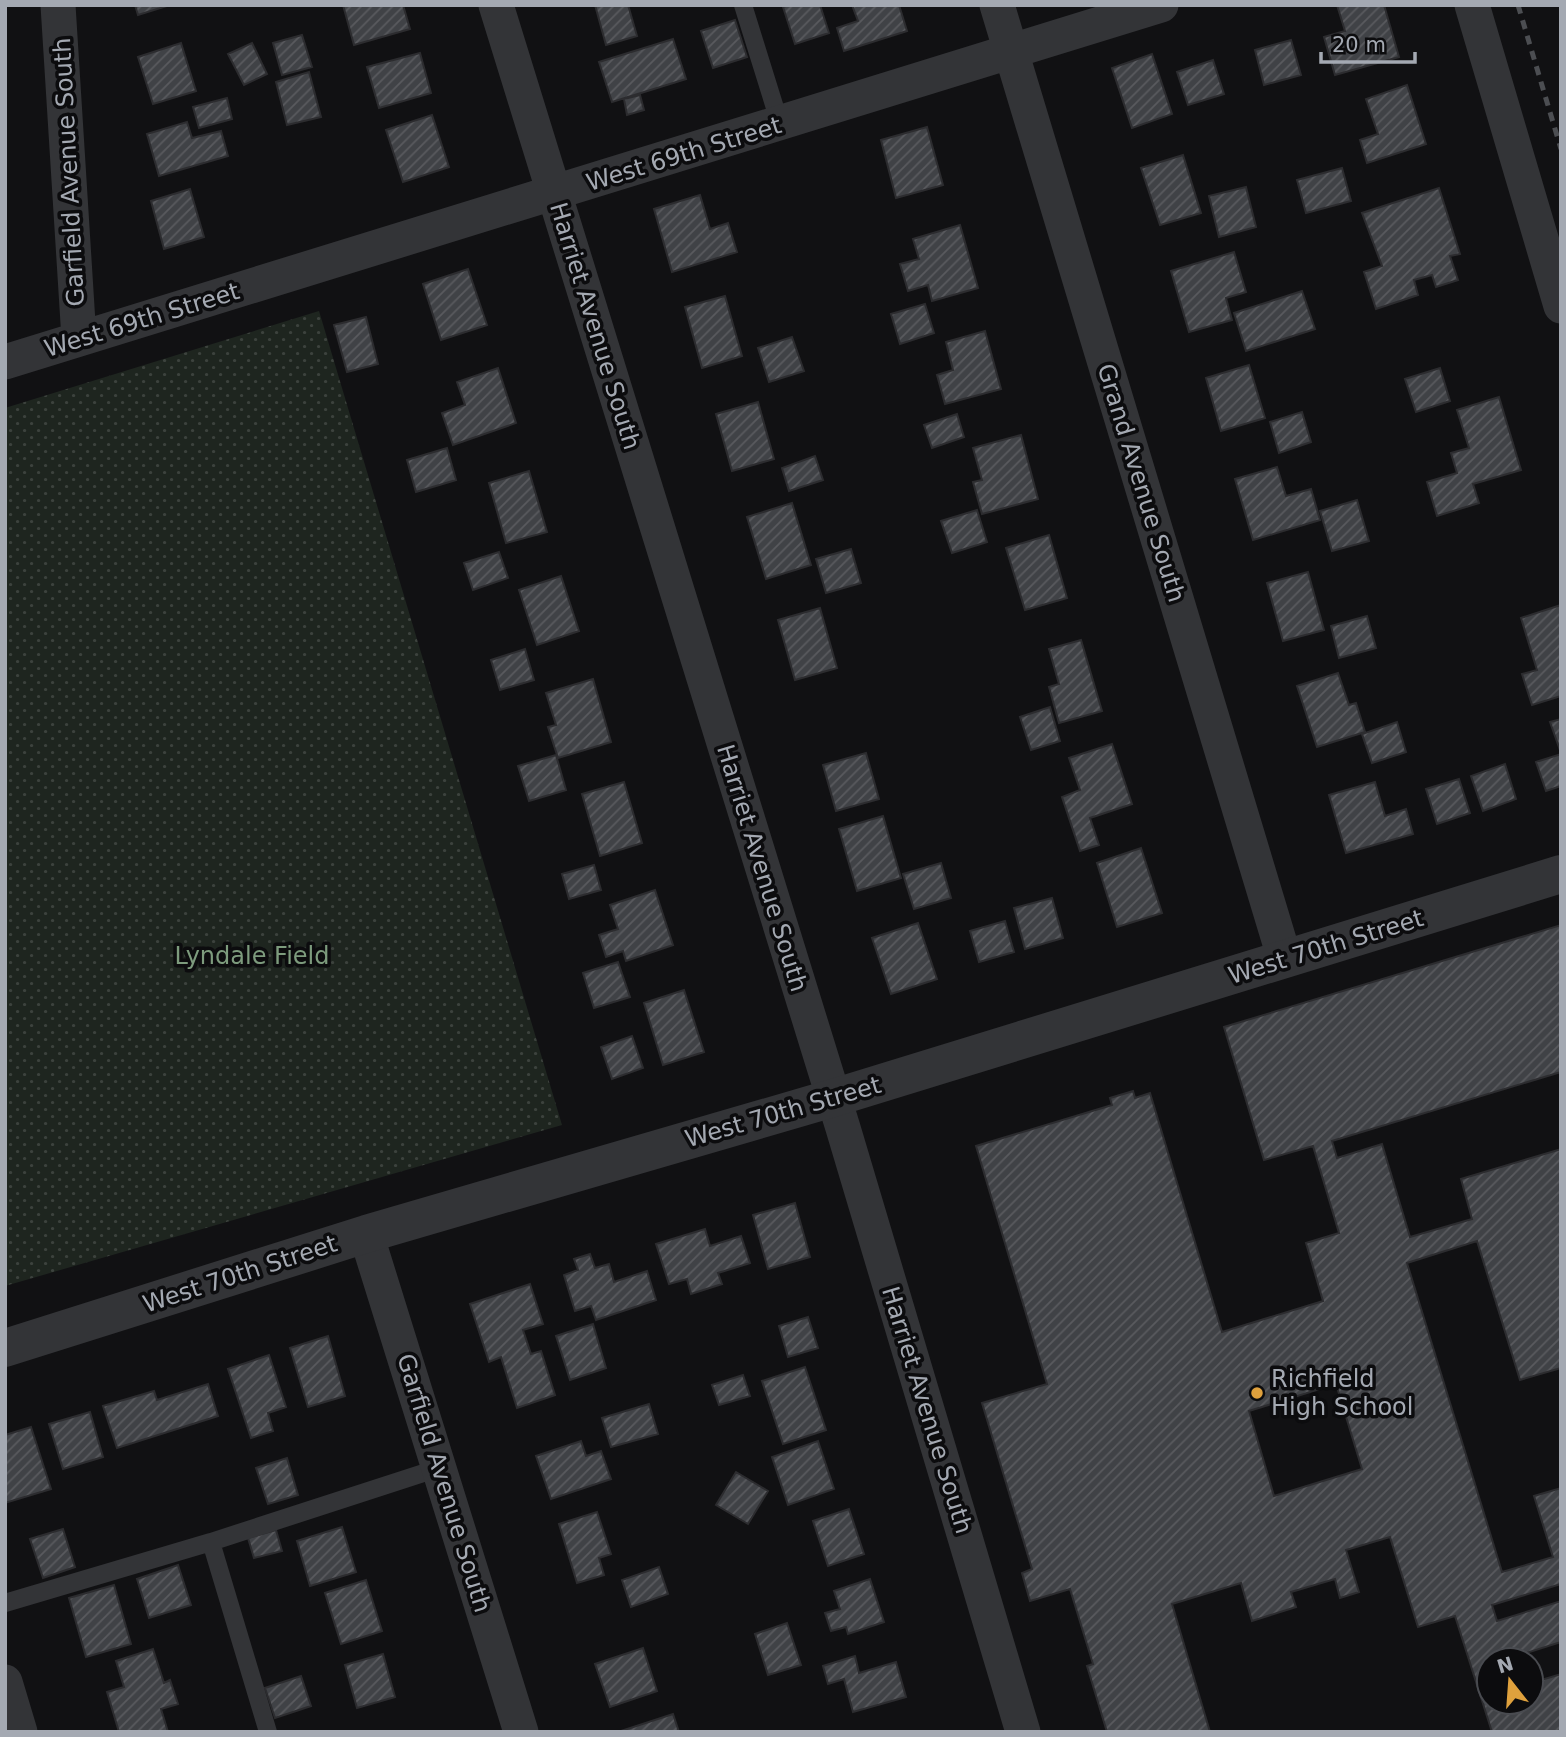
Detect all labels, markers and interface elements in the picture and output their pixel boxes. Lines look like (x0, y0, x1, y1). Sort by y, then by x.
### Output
scale bar (1321, 21, 1416, 65)
text: 20 m (1332, 33, 1386, 57)
street label: Garfield Avenue South (48, 37, 90, 307)
street label: West 69th Street (583, 111, 785, 197)
street label: Harriet Avenue South (544, 199, 646, 453)
street label: West 69th Street (41, 277, 243, 363)
street label: Grand Avenue South (1091, 360, 1191, 606)
street label: Harriet Avenue South (711, 741, 813, 995)
street label: West 70th Street (1225, 904, 1427, 990)
park label: Lyndale Field (175, 942, 329, 970)
street label: West 70th Street (682, 1071, 884, 1153)
street label: West 70th Street (139, 1229, 341, 1319)
street label: Harriet Avenue South (876, 1283, 978, 1537)
street label: Garfield Avenue South (391, 1350, 497, 1616)
place label: Richfield High School (1271, 1365, 1413, 1421)
marker: Richfield High School (1249, 1385, 1265, 1401)
north arrow (1475, 1646, 1545, 1716)
text: N (1494, 1652, 1516, 1678)

